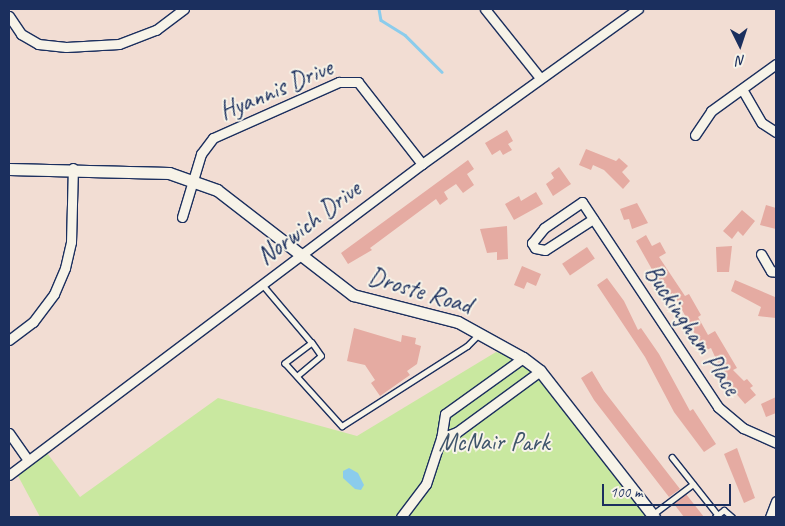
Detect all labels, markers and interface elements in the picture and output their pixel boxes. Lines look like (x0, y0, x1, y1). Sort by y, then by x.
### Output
north arrow (715, 20, 765, 70)
text: N (736, 52, 746, 69)
street label: Hyannis Drive (215, 53, 337, 127)
street label: Norwich Drive (251, 174, 367, 272)
street label: Buckingham Place (637, 259, 747, 401)
street label: Droste Road (365, 261, 475, 321)
park label: McNair Park (438, 427, 550, 457)
scale bar (605, 474, 734, 506)
text: 100 m (610, 483, 642, 502)

